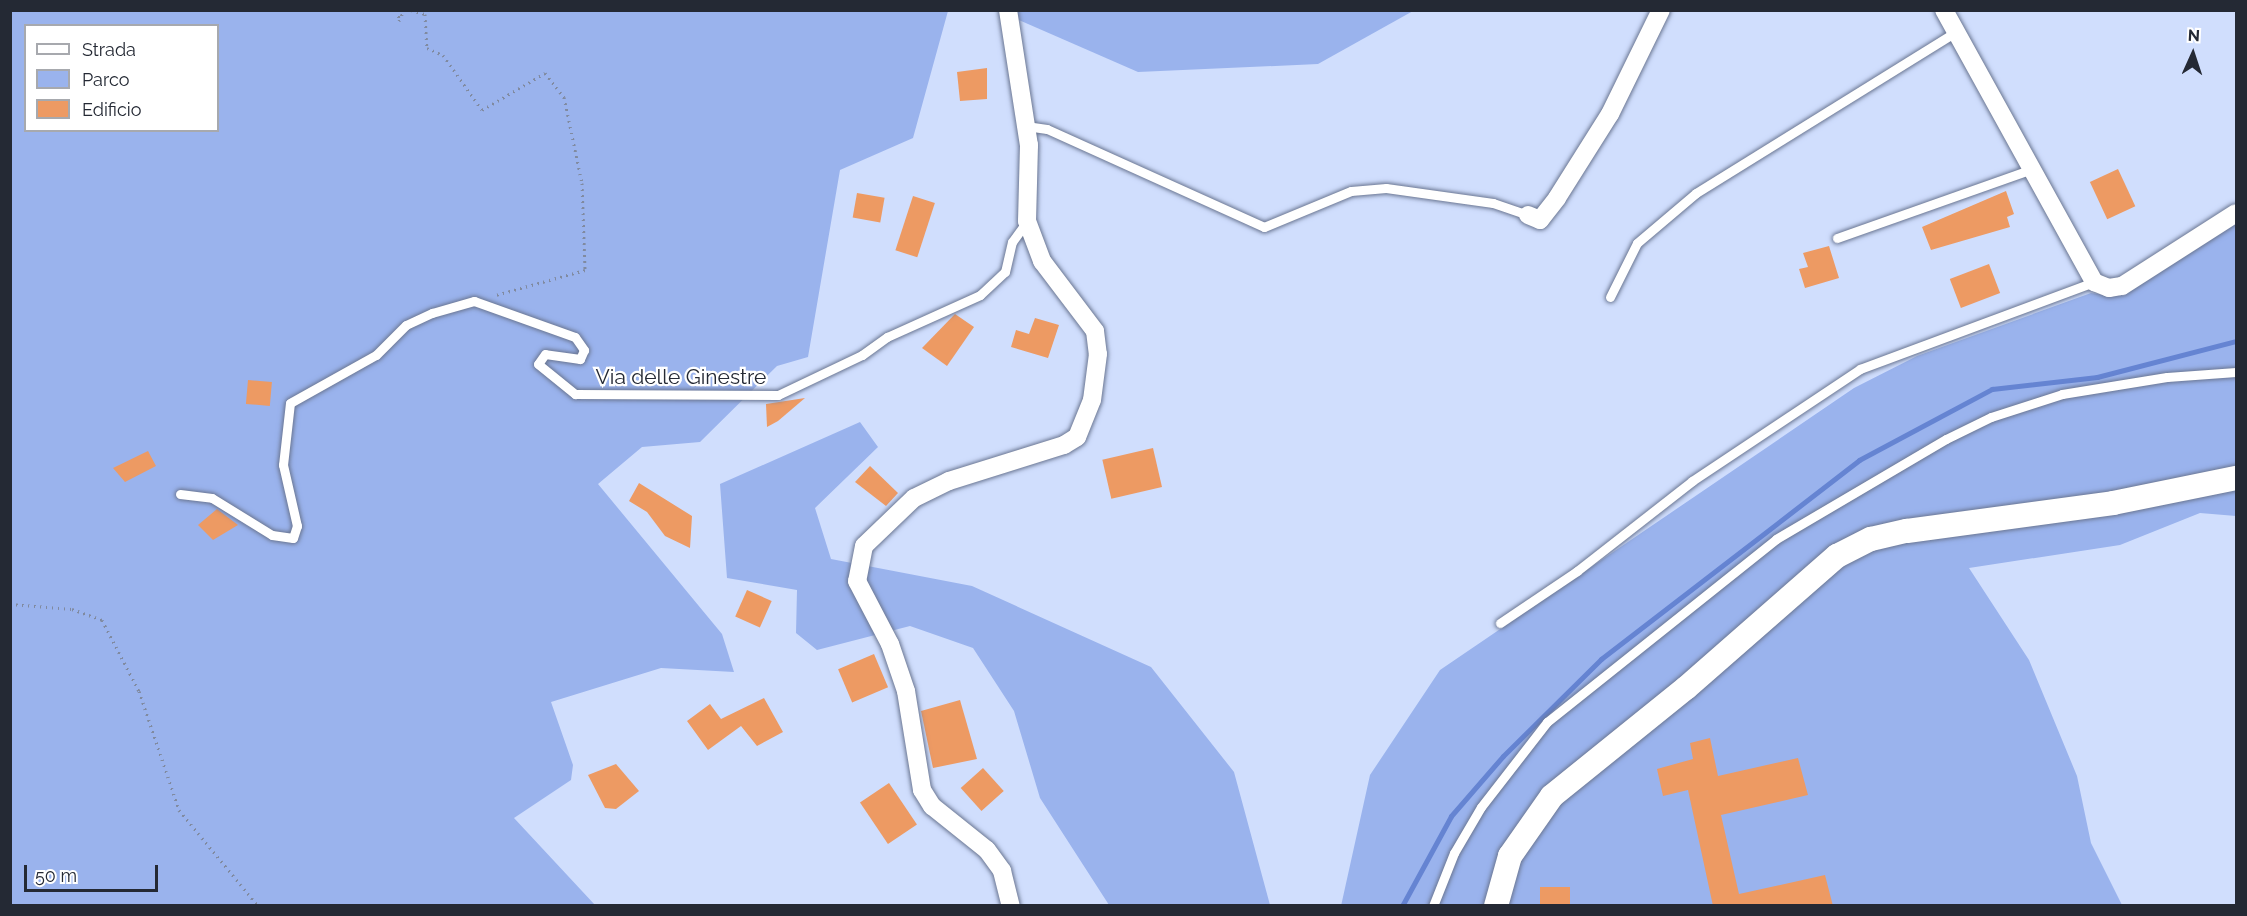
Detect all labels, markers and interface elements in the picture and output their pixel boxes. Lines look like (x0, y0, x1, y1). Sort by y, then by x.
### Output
legend (24, 24, 219, 132)
north arrow (2163, 24, 2223, 84)
text: N (2187, 26, 2201, 45)
text: Strada (82, 39, 136, 60)
text: Parco (82, 69, 129, 90)
text: Edificio (82, 99, 141, 120)
street label: Via delle Ginestre (596, 364, 766, 390)
scale bar (27, 853, 160, 891)
text: 50 m (35, 865, 77, 886)

